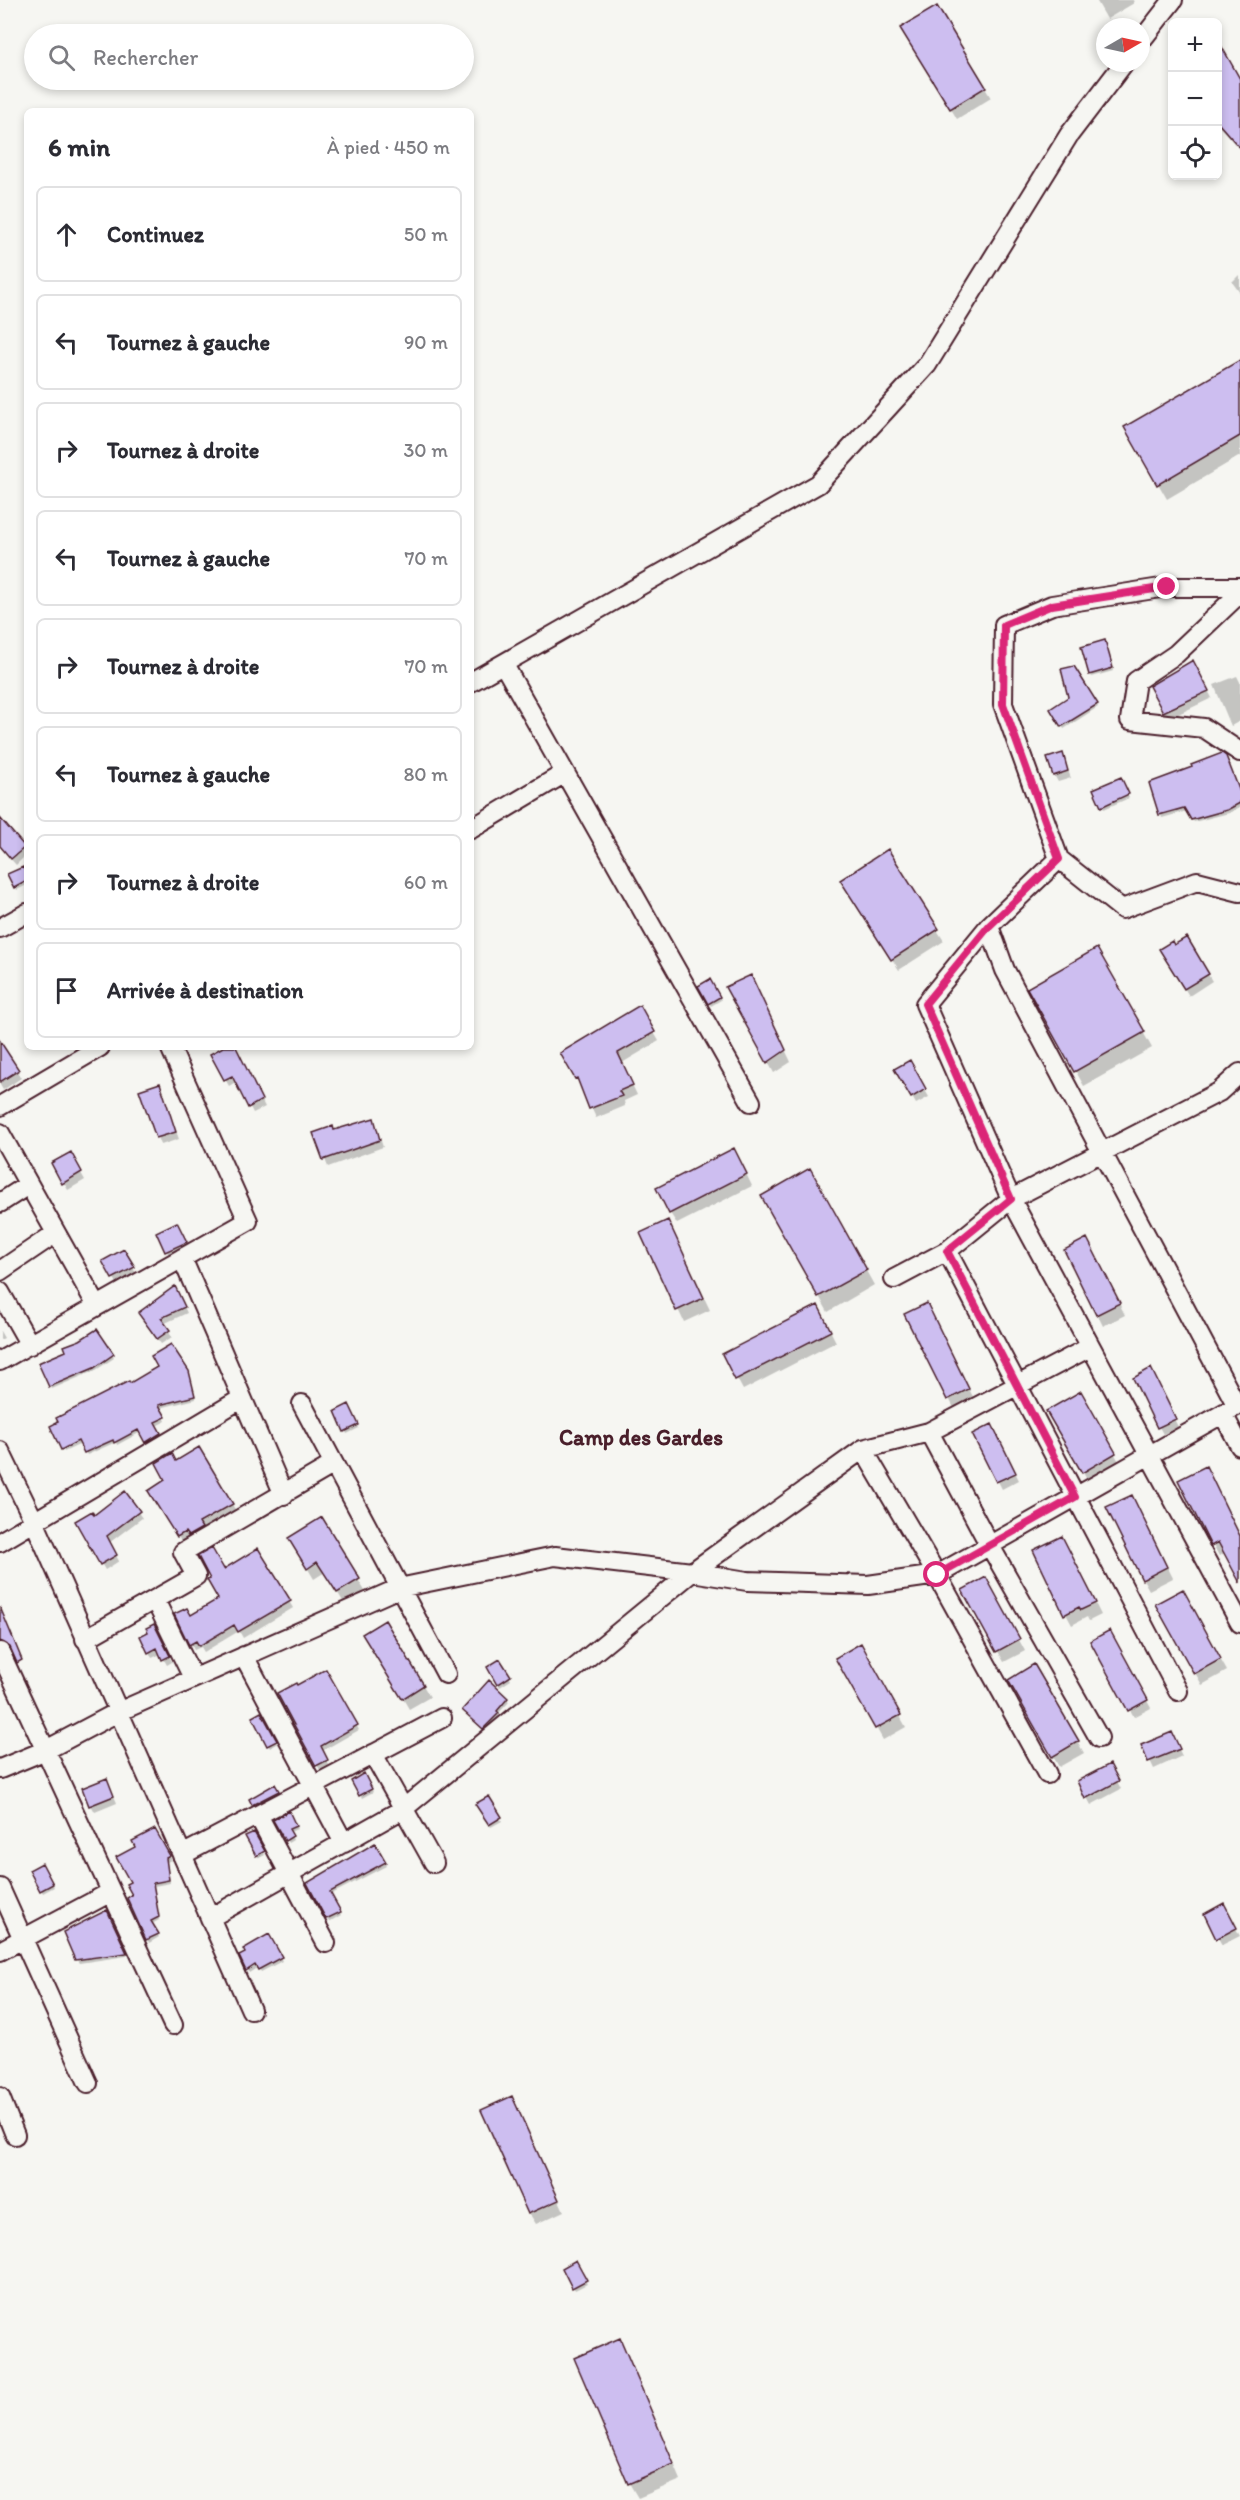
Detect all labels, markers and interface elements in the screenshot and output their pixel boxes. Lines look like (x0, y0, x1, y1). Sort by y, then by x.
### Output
north arrow (1096, 18, 1150, 72)
map controls (1168, 18, 1222, 180)
button: + (1168, 18, 1222, 72)
search box (24, 24, 474, 90)
icon: search (45, 41, 78, 74)
text: Rechercher (93, 44, 198, 71)
button: − (1168, 72, 1222, 126)
button: locate (1168, 126, 1222, 180)
text: 6 min (48, 131, 110, 163)
text: À pied · 450 m (327, 135, 450, 159)
icon: ahead (50, 218, 83, 251)
text: Continuez (107, 221, 204, 248)
text: 50 m (404, 222, 448, 246)
icon: left (50, 326, 83, 359)
text: Tournez à gauche (107, 329, 270, 356)
text: 90 m (404, 330, 448, 354)
icon: right (50, 434, 83, 467)
text: Tournez à droite (107, 437, 259, 464)
text: 30 m (403, 438, 448, 462)
icon: left (50, 542, 83, 575)
text: Tournez à gauche (107, 545, 270, 572)
text: 70 m (404, 546, 448, 570)
route end (1153, 573, 1179, 599)
icon: right (50, 650, 83, 683)
text: Tournez à droite (107, 653, 259, 680)
text: 70 m (404, 654, 448, 678)
icon: left (50, 758, 83, 791)
text: Tournez à gauche (107, 761, 270, 788)
text: 80 m (403, 762, 448, 786)
icon: right (50, 866, 83, 899)
text: Tournez à droite (107, 869, 259, 896)
text: 60 m (404, 870, 448, 894)
icon: arrive (50, 974, 83, 1007)
text: Arrivée à destination (107, 977, 303, 1004)
district label: Camp des Gardes (559, 1424, 723, 1451)
route start (923, 1561, 949, 1587)

